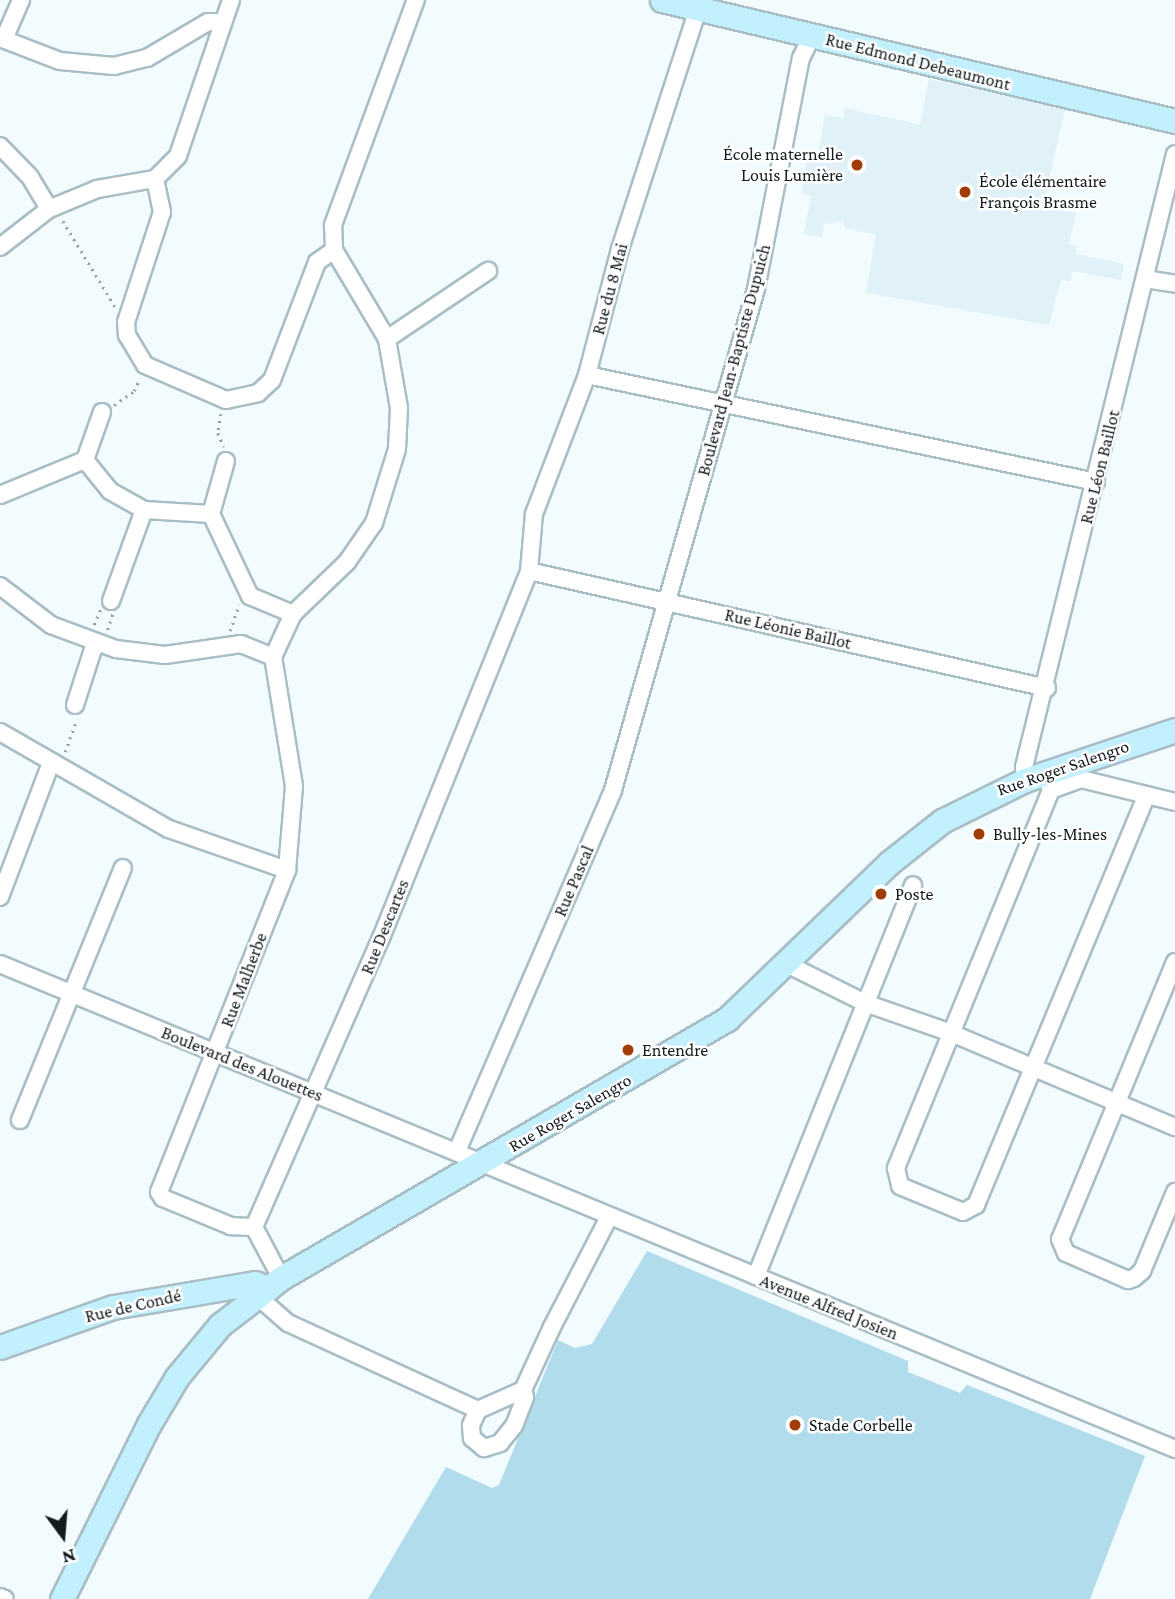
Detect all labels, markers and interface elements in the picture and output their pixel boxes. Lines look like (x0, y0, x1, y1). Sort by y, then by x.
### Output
street label: Rue Edmond Debeaumont (823, 29, 1013, 95)
place label: École maternelle Louis Lumière (723, 144, 843, 186)
marker: École maternelle Louis Lumière (849, 157, 865, 173)
place label: École élémentaire François Brasme (979, 171, 1107, 214)
marker: École élémentaire François Brasme (957, 184, 973, 200)
street label: Rue du 8 Mai (587, 241, 633, 337)
street label: Boulevard Jean-Baptiste Dupuich (693, 242, 775, 478)
street label: Rue Léon Baillot (1075, 408, 1125, 526)
street label: Rue Léonie Baillot (723, 604, 853, 654)
street label: Rue Roger Salengro (994, 735, 1132, 801)
place label: Bully-les-Mines (993, 823, 1107, 845)
marker: Bully-les-Mines (971, 826, 987, 842)
street label: Rue Pascal (549, 842, 599, 920)
street label: Rue Descartes (356, 876, 414, 978)
place label: Poste (895, 883, 933, 905)
marker: Poste (873, 886, 889, 902)
street label: Rue Malherbe (216, 930, 272, 1030)
street label: Boulevard des Alouettes (158, 1022, 326, 1106)
place label: Entendre (642, 1039, 708, 1061)
marker: Entendre (620, 1042, 636, 1058)
street label: Rue Roger Salengro (505, 1069, 635, 1157)
street label: Avenue Alfred Josien (757, 1269, 901, 1345)
street label: Rue de Condé (83, 1284, 183, 1328)
place label: Stade Corbelle (809, 1414, 913, 1436)
marker: Stade Corbelle (787, 1417, 803, 1433)
north arrow (28, 1501, 98, 1571)
text: N (60, 1545, 78, 1569)

